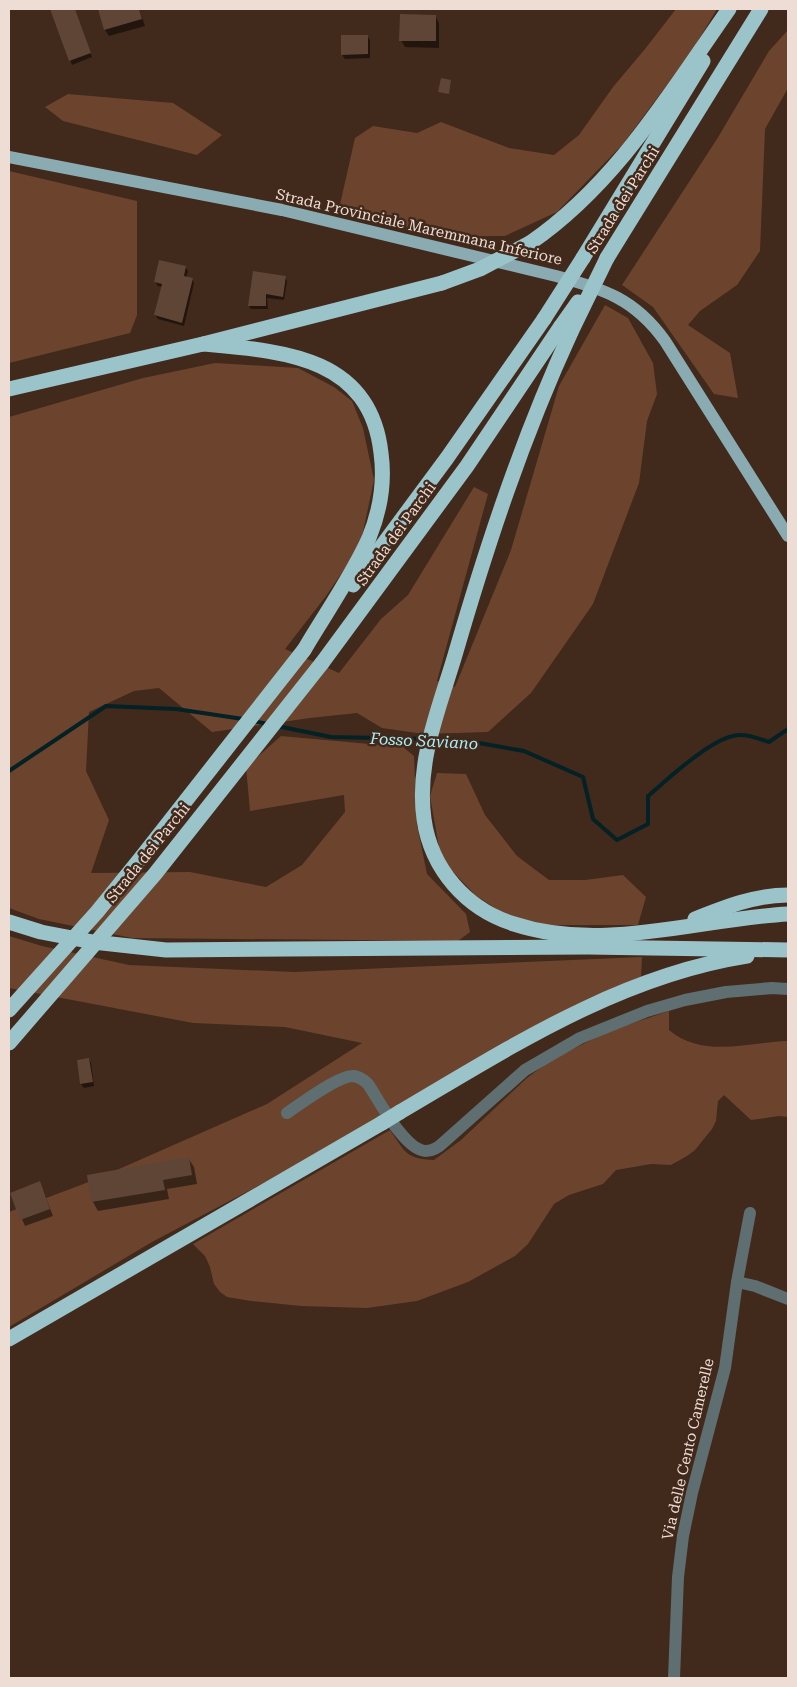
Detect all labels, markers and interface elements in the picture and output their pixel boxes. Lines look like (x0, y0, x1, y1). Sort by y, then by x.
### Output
street label: Strada dei Parchi (583, 143, 663, 257)
street label: Strada Provinciale Maremmana Inferiore (274, 185, 564, 269)
street label: Strada dei Parchi (353, 479, 440, 589)
water label: Fosso Saviano (369, 729, 479, 753)
street label: Strada dei Parchi (102, 799, 194, 906)
street label: Via delle Cento Camerelle (658, 1356, 718, 1542)

